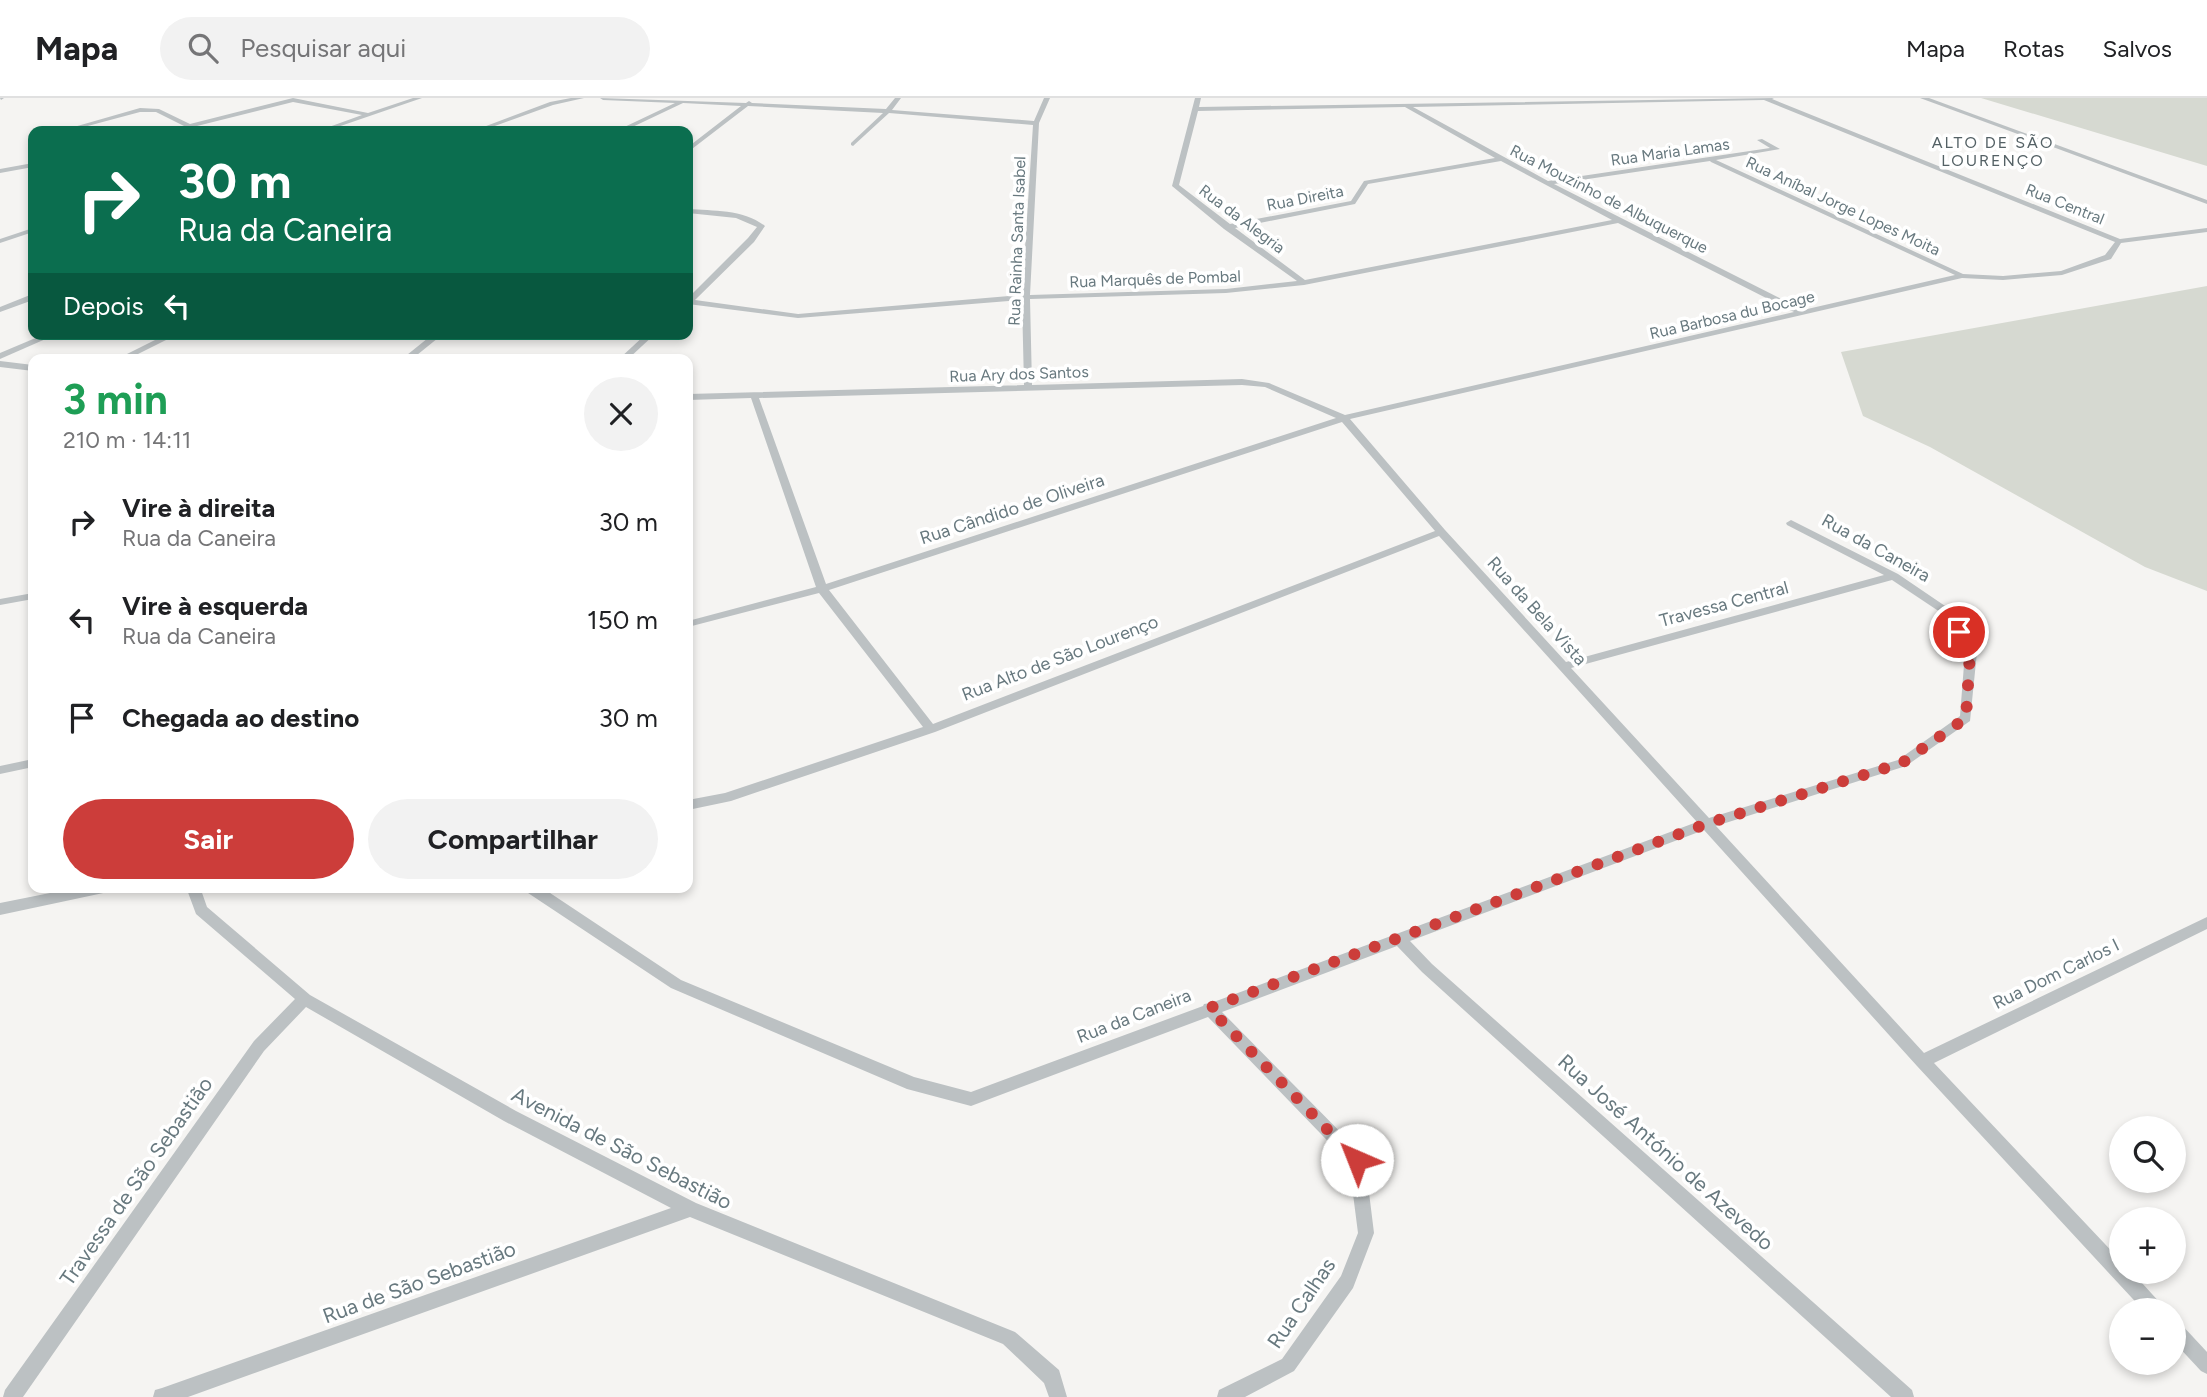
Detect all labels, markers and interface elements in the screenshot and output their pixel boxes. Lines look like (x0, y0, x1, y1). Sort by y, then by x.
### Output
search box (160, 17, 650, 80)
text: Mapa (35, 29, 118, 68)
icon: search (184, 29, 222, 67)
text: Pesquisar aqui (240, 32, 406, 64)
text: Mapa (1906, 34, 1965, 63)
text: Rotas (2003, 34, 2064, 63)
text: Salvos (2102, 34, 2172, 63)
district label: ALTO DE SÃO LOURENÇO (1932, 133, 2054, 170)
street label: Rua Maria Lamas (1609, 134, 1731, 170)
street label: Rua Mouzinho de Albuquerque (1507, 141, 1711, 257)
text: 30 m (178, 151, 291, 210)
street label: Rua Aníbal Jorge Lopes Moita (1743, 152, 1943, 260)
icon: right (63, 154, 154, 245)
street label: Rua Rainha Santa Isabel (1005, 156, 1029, 326)
street label: Rua Central (2023, 180, 2107, 228)
street label: Rua da Alegria (1195, 181, 1289, 257)
street label: Rua Direita (1265, 181, 1345, 215)
text: Rua da Caneira (178, 211, 392, 249)
street label: Rua Marquês de Pombal (1069, 267, 1241, 291)
icon: left (158, 287, 196, 325)
street label: Rua Barbosa du Bocage (1648, 287, 1817, 343)
text: Depois (63, 290, 144, 322)
street label: Rua Ary dos Santos (949, 362, 1089, 386)
text: 3 min (63, 374, 168, 425)
button: close (584, 377, 658, 451)
text: 210 m · 14:11 (63, 426, 191, 454)
street label: Rua Cândido de Oliveira (917, 469, 1107, 549)
text: Vire à direita (122, 492, 275, 524)
icon: right (63, 503, 101, 541)
text: 30 m (599, 506, 658, 538)
street label: Rua da Caneira (1818, 509, 1934, 587)
text: Rua da Caneira (122, 524, 276, 552)
street label: Rua da Bela Vista (1482, 552, 1592, 670)
street label: Travessa Central (1657, 576, 1791, 632)
text: Vire à esquerda (122, 590, 308, 622)
icon: left (63, 601, 101, 639)
pin (1929, 602, 1989, 662)
text: 150 m (587, 604, 658, 636)
street label: Rua Alto de São Lourenço (959, 610, 1161, 706)
icon: arrive (1940, 613, 1978, 651)
text: Rua da Caneira (122, 622, 276, 650)
icon: arrive (63, 699, 101, 737)
text: Chegada ao destino (122, 702, 359, 734)
text: 30 m (599, 702, 658, 734)
button: Sair (63, 799, 354, 879)
button: Compartilhar (368, 799, 658, 879)
street label: Rua Dom Carlos I (1989, 934, 2123, 1014)
street label: Rua da Caneira (1074, 984, 1194, 1048)
street label: Rua José António de Azevedo (1553, 1049, 1779, 1255)
street label: Travessa de São Sebastião (54, 1072, 218, 1290)
street label: Avenida de São Sebastião (508, 1082, 736, 1214)
map controls (2109, 1116, 2186, 1375)
button: search (2109, 1116, 2186, 1193)
position arrow (1320, 1123, 1394, 1197)
button: + (2109, 1207, 2186, 1284)
street label: Rua de São Sebastião (319, 1235, 519, 1329)
street label: Rua Calhas (1262, 1253, 1340, 1353)
button: − (2109, 1298, 2186, 1375)

